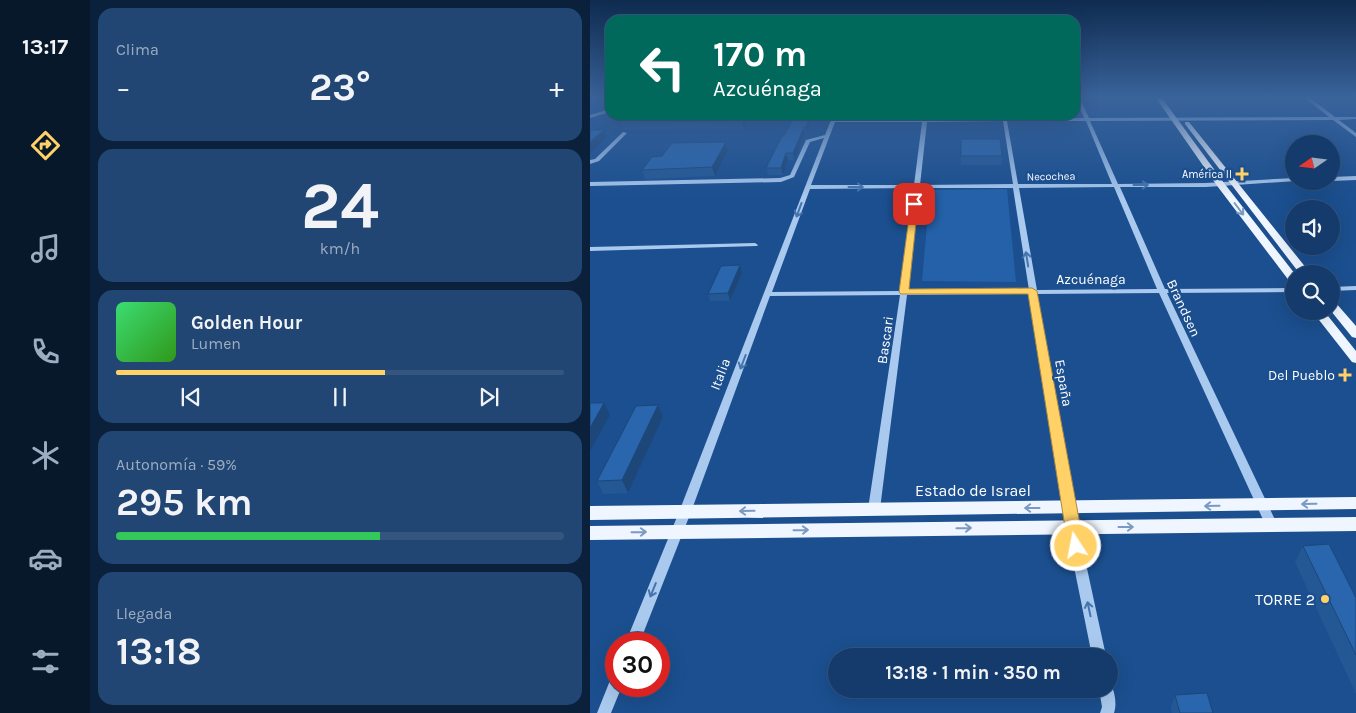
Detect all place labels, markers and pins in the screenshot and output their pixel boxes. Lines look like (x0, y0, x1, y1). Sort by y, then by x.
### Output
place label: América II (1182, 168, 1232, 181)
marker: América II (1236, 168, 1248, 180)
pin (893, 183, 935, 225)
place label: Del Pueblo (1268, 367, 1335, 384)
marker: Del Pueblo (1339, 369, 1351, 381)
place label: TORRE 2 (1255, 590, 1315, 609)
marker: TORRE 2 (1319, 593, 1331, 605)

